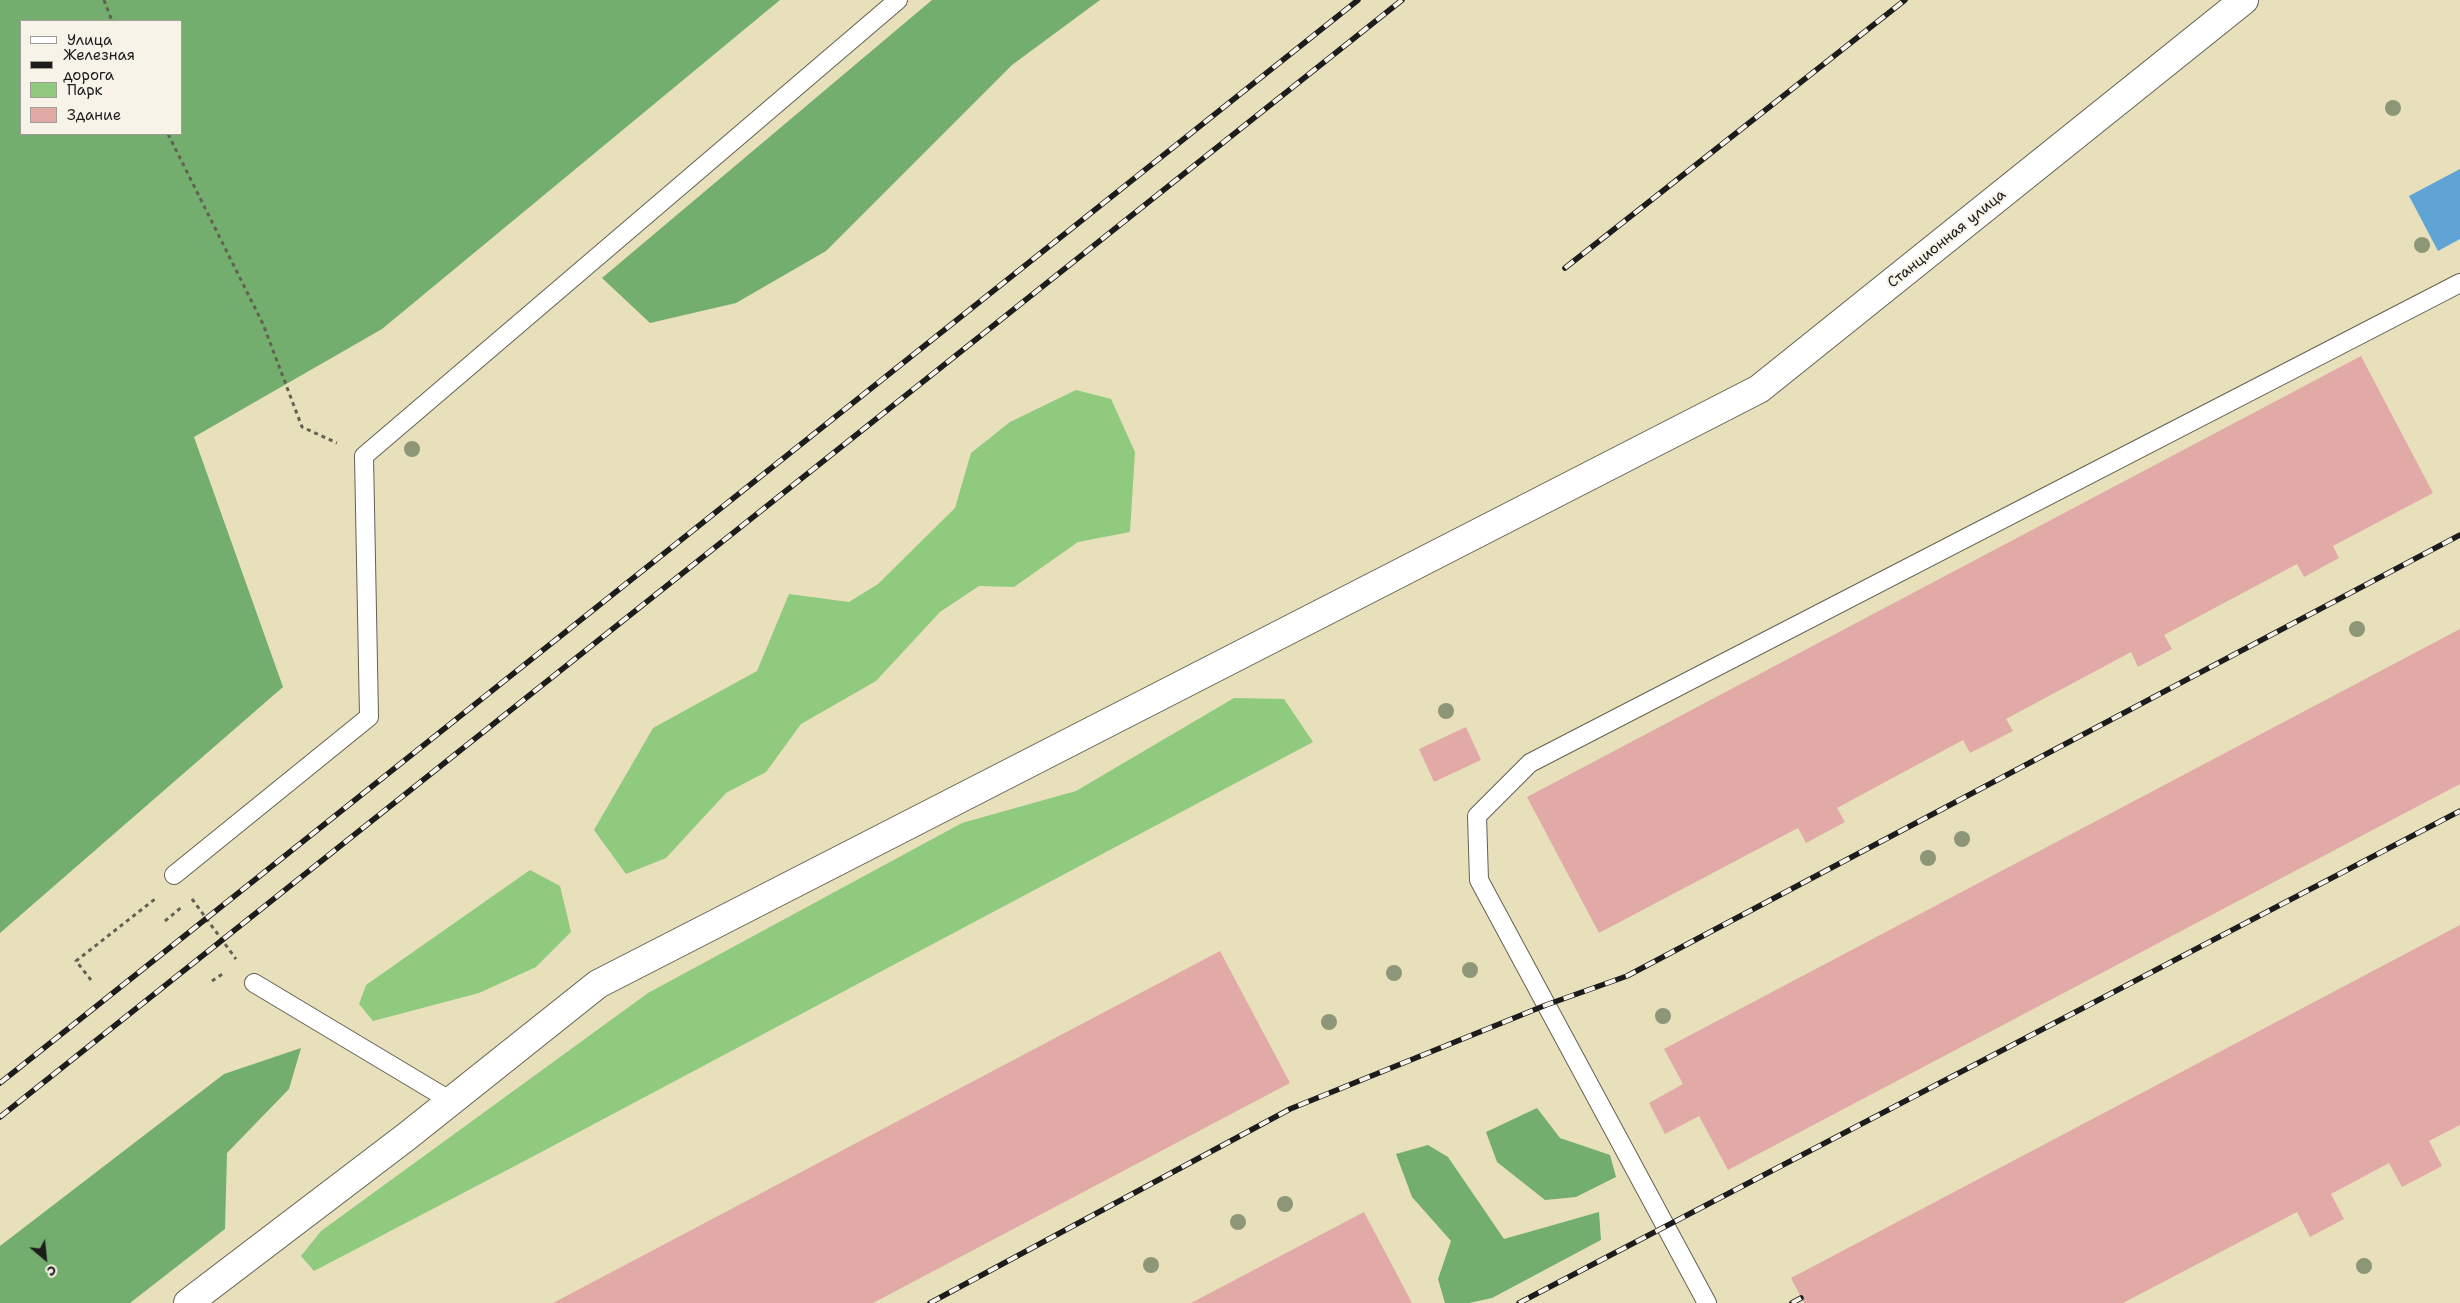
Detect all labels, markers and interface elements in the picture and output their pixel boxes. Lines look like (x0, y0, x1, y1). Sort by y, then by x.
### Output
legend (20, 20, 182, 135)
text: Улица (67, 30, 112, 50)
text: Железная дорога (63, 45, 135, 85)
text: Парк (67, 80, 103, 100)
text: Здание (67, 105, 121, 125)
street label: Станционная улица (1884, 186, 2010, 292)
north arrow (20, 1233, 70, 1283)
text: С (44, 1261, 60, 1281)

